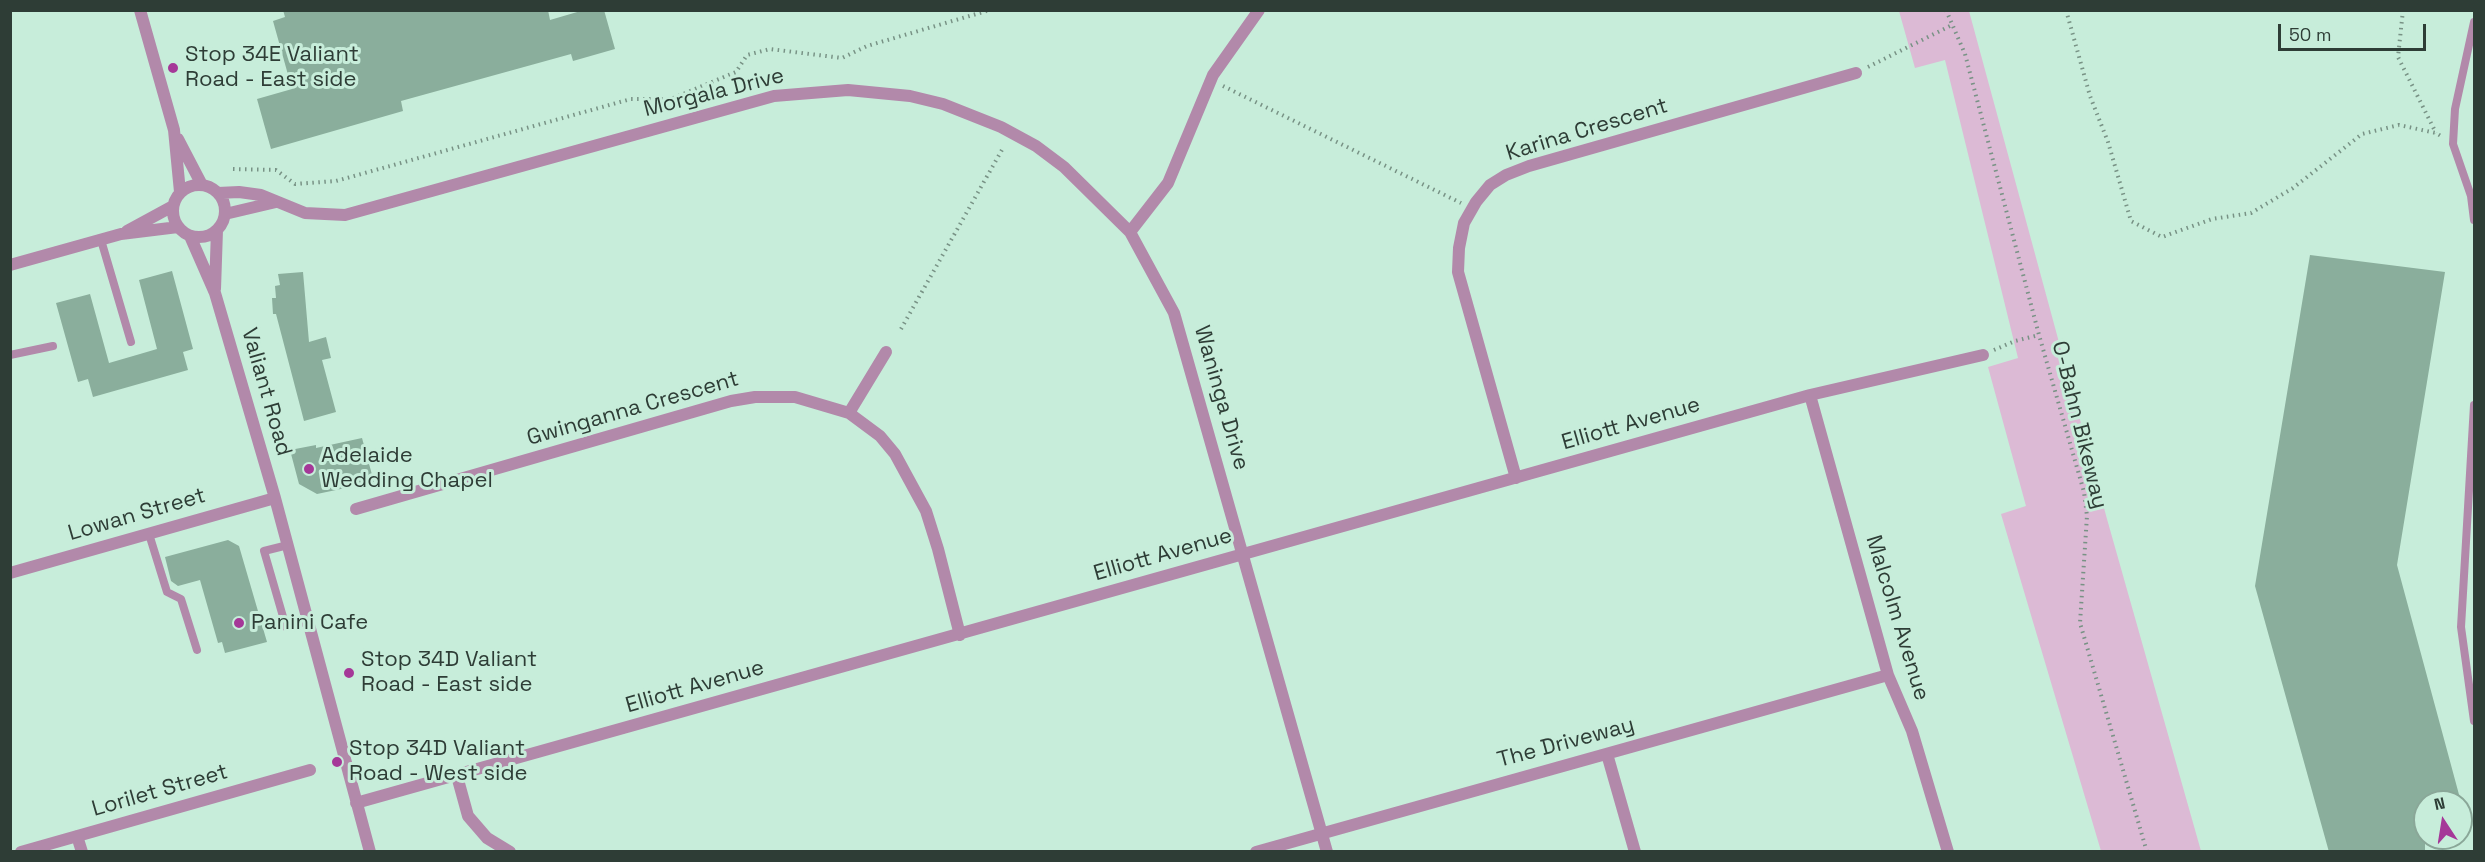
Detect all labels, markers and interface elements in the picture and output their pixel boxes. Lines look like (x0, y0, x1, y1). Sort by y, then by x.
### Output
scale bar (2281, 12, 2430, 50)
text: 50 m (2289, 23, 2331, 46)
place label: Stop 34E Valiant Road - East side (185, 42, 359, 94)
marker: Stop 34E Valiant Road - East side (166, 61, 180, 75)
street label: Morgala Drive (641, 63, 787, 123)
street label: Karina Crescent (1503, 93, 1671, 167)
street label: Waninga Drive (1188, 323, 1254, 473)
street label: Valiant Road (235, 325, 297, 459)
street label: O-Bahn Bikeway (2045, 338, 2113, 512)
street label: Gwinganna Crescent (524, 366, 742, 452)
street label: Elliott Avenue (1559, 392, 1703, 456)
place label: Adelaide Wedding Chapel (321, 443, 493, 494)
marker: Adelaide Wedding Chapel (302, 462, 316, 476)
street label: Lowan Street (65, 483, 209, 547)
street label: Elliott Avenue (1091, 523, 1235, 587)
street label: Malcolm Avenue (1859, 532, 1935, 704)
place label: Panini Cafe (251, 610, 368, 636)
marker: Panini Cafe (232, 616, 246, 630)
place label: Stop 34D Valiant Road - East side (361, 647, 537, 698)
street label: Elliott Avenue (623, 655, 767, 719)
marker: Stop 34D Valiant Road - East side (342, 666, 356, 680)
street label: The Driveway (1495, 712, 1637, 774)
place label: Stop 34D Valiant Road - West side (349, 736, 528, 788)
marker: Stop 34D Valiant Road - West side (330, 755, 344, 769)
street label: Lorilet Street (89, 759, 231, 823)
north arrow (2413, 790, 2473, 850)
text: N (2432, 792, 2447, 815)

